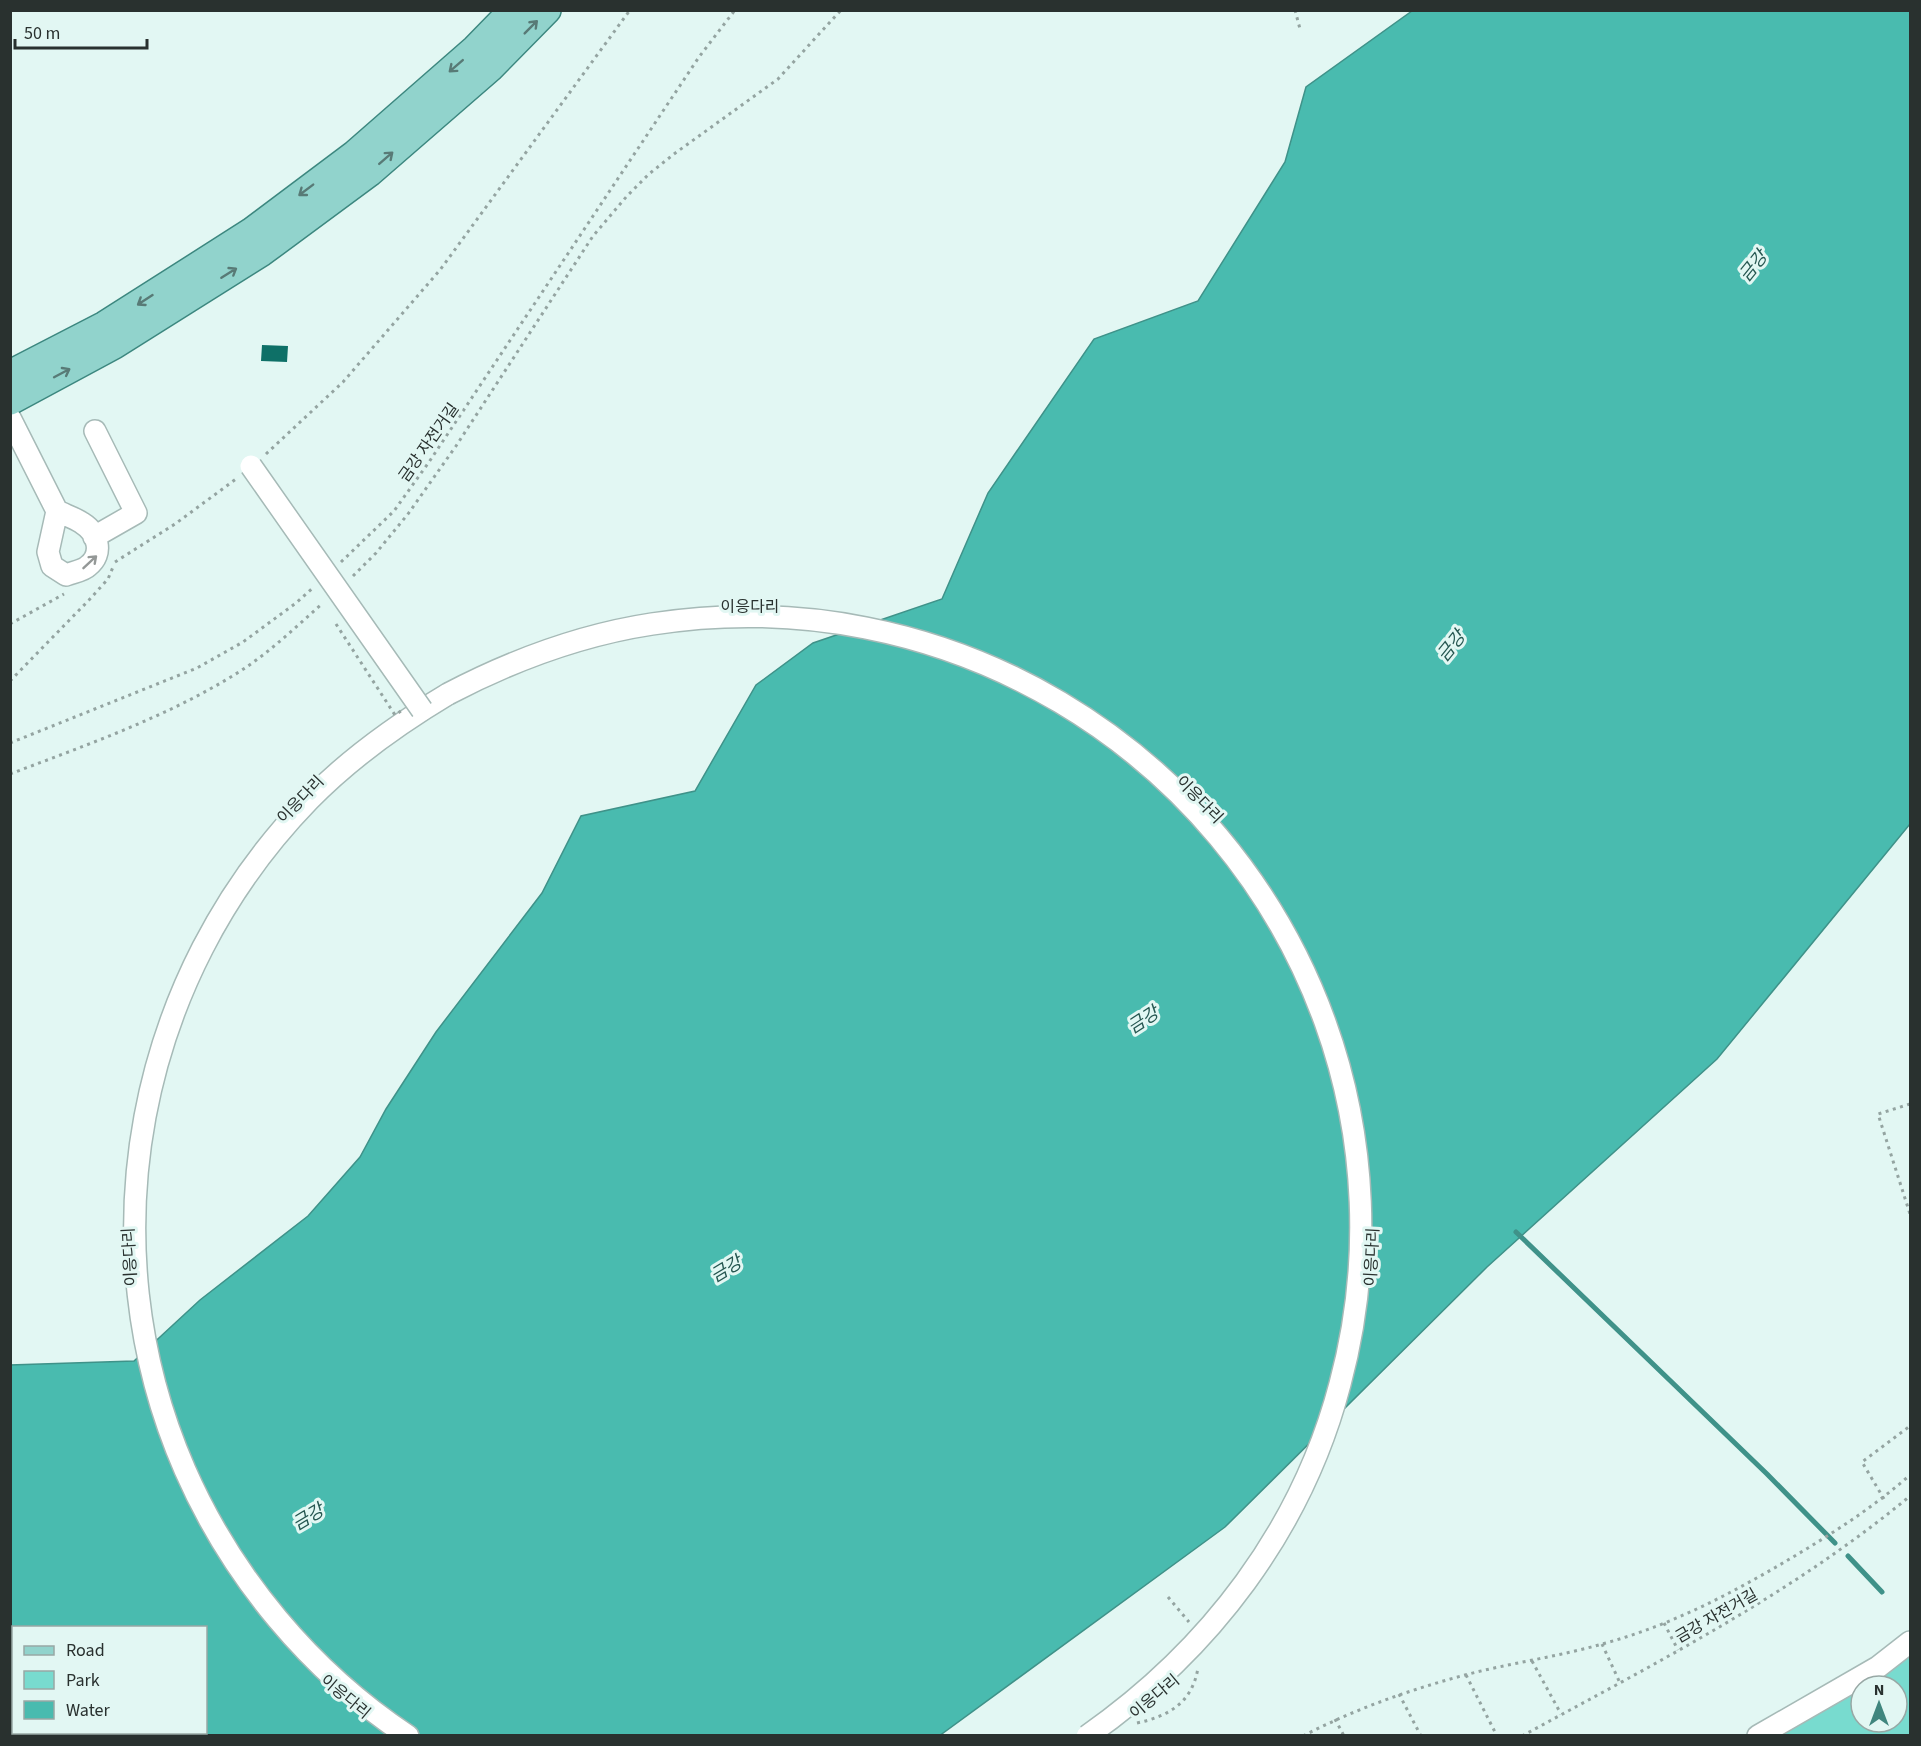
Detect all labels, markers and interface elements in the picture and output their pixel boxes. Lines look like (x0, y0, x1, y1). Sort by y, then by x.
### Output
scale bar (15, 12, 147, 50)
one-way arrow (523, 20, 538, 34)
text: 50 m (24, 21, 60, 46)
one-way arrow (449, 59, 464, 73)
one-way arrow (378, 151, 393, 165)
one-way arrow (299, 184, 315, 197)
water label: 금강 (1733, 244, 1775, 287)
one-way arrow (220, 266, 237, 278)
one-way arrow (137, 294, 154, 306)
one-way arrow (53, 367, 70, 379)
street label: 금강 자전거길 (394, 399, 464, 486)
one-way arrow (82, 555, 97, 569)
street label: 이응다리 (721, 596, 779, 618)
water label: 금강 (1431, 624, 1473, 667)
street label: 이응다리 (272, 771, 329, 829)
street label: 이응다리 (1171, 771, 1228, 829)
water label: 금강 (1123, 1000, 1166, 1040)
street label: 이응다리 (117, 1227, 143, 1287)
street label: 이응다리 (1359, 1227, 1385, 1287)
water label: 금강 (706, 1249, 749, 1289)
water label: 금강 (288, 1497, 331, 1537)
street label: 금강 자전거길 (1671, 1583, 1762, 1648)
legend (12, 1626, 207, 1734)
text: Road (66, 1638, 105, 1663)
text: Park (66, 1668, 100, 1693)
street label: 이응다리 (316, 1669, 375, 1724)
street label: 이응다리 (1125, 1669, 1184, 1724)
north arrow (1849, 1674, 1909, 1734)
text: N (1874, 1679, 1884, 1701)
text: Water (66, 1698, 110, 1723)

